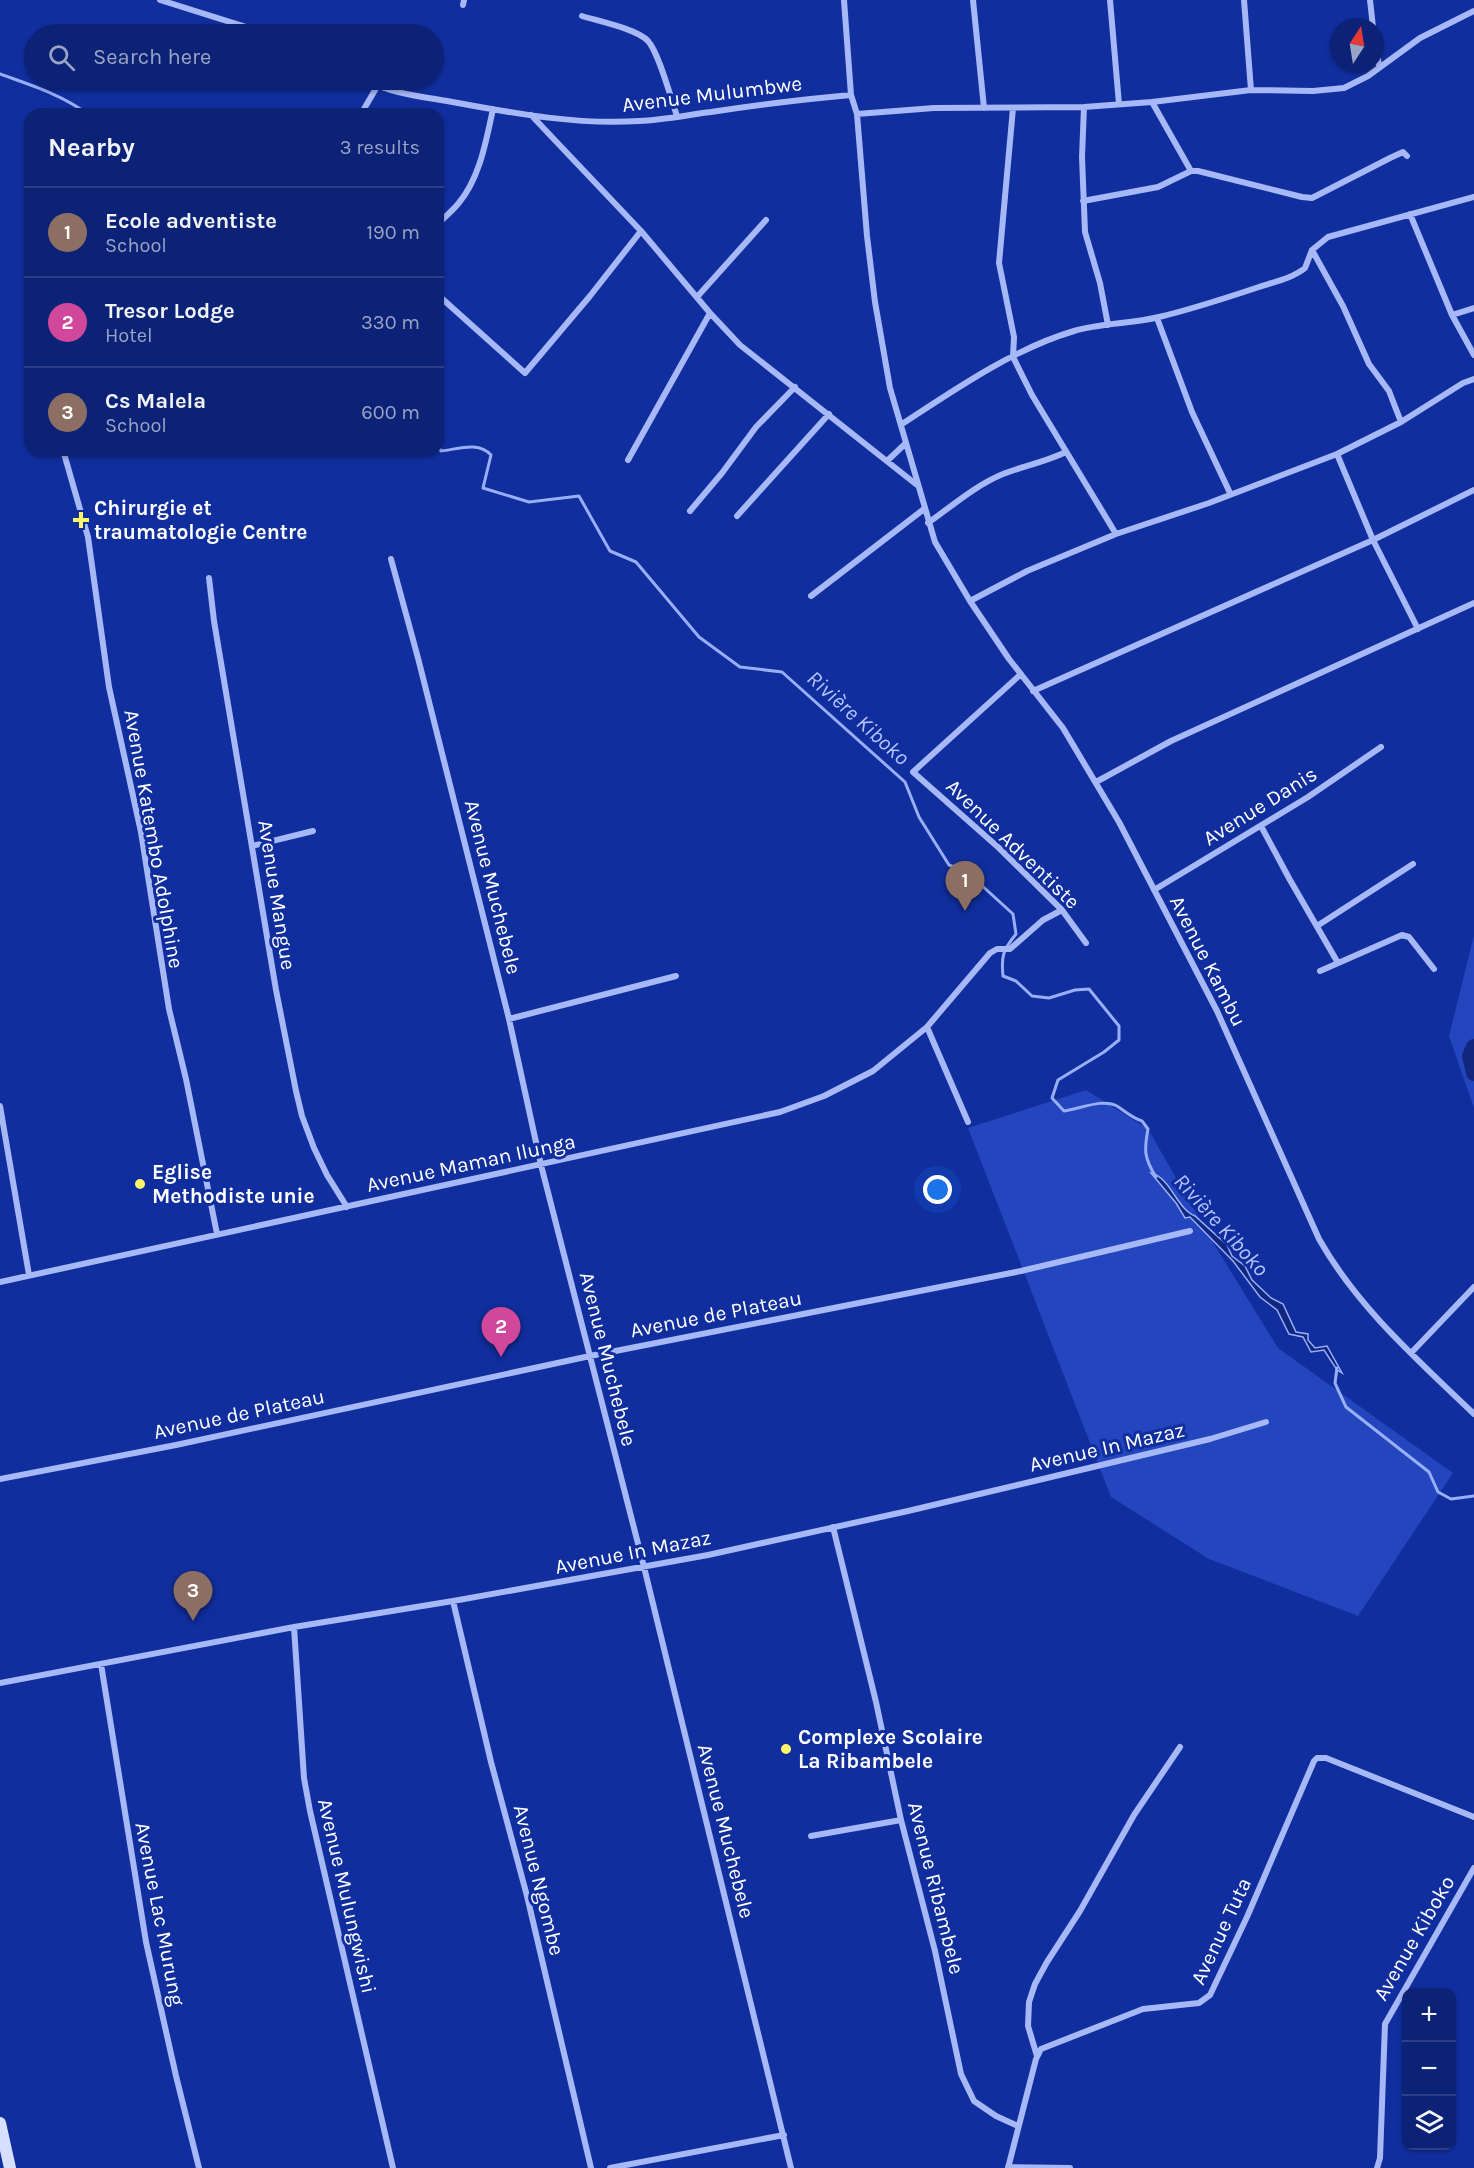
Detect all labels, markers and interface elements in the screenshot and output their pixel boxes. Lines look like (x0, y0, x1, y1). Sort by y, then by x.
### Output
north arrow (1330, 18, 1384, 72)
search box (24, 24, 444, 90)
icon: search (45, 41, 78, 74)
text: Search here (93, 44, 211, 70)
street label: Avenue Mulumbwe (621, 71, 803, 117)
text: Nearby (48, 132, 135, 163)
text: 3 results (340, 136, 420, 159)
text: Ecole adventiste (105, 208, 277, 234)
text: 1 (64, 221, 71, 244)
text: 190 m (366, 221, 420, 244)
text: School (105, 234, 167, 257)
text: Tresor Lodge (105, 298, 235, 324)
text: 2 (61, 311, 74, 334)
text: 330 m (361, 311, 420, 334)
text: Hotel (105, 324, 153, 347)
text: Cs Malela (105, 388, 206, 414)
text: 3 (61, 401, 74, 424)
text: 600 m (361, 401, 420, 424)
text: School (105, 414, 167, 437)
place label: Chirurgie et traumatologie Centre (94, 496, 307, 544)
marker: Chirurgie et traumatologie Centre (72, 511, 90, 529)
water label: Rivière Kiboko (801, 665, 915, 771)
street label: Avenue Katembo Adolphine (119, 708, 189, 970)
street label: Avenue Danis (1199, 762, 1321, 850)
street label: Avenue Adventiste (941, 774, 1085, 914)
street label: Avenue Muchebele (460, 797, 526, 977)
street label: Avenue Mangue (253, 818, 301, 972)
pin: 1 (946, 862, 984, 911)
street label: Avenue Kambu (1165, 892, 1251, 1030)
street label: Avenue Maman Ilunga (364, 1129, 578, 1197)
place label: Eglise Methodiste unie (152, 1160, 315, 1208)
water label: Rivière Kiboko (1168, 1168, 1274, 1282)
your location (923, 1175, 952, 1204)
marker: Eglise Methodiste unie (133, 1177, 147, 1191)
street label: Avenue Muchebele (575, 1269, 641, 1449)
street label: Avenue de Plateau (628, 1286, 804, 1342)
pin: 2 (482, 1308, 520, 1357)
street label: Avenue de Plateau (151, 1384, 327, 1444)
street label: Avenue In Mazaz (1027, 1417, 1187, 1477)
street label: Avenue In Mazaz (553, 1525, 713, 1579)
pin: 3 (174, 1572, 212, 1621)
place label: Complexe Scolaire La Ribambele (798, 1725, 983, 1773)
street label: Avenue Muchebele (693, 1741, 759, 1921)
marker: Complexe Scolaire La Ribambele (779, 1742, 793, 1756)
street label: Avenue Mulungwishi (313, 1796, 381, 1996)
street label: Avenue Ribambele (903, 1799, 969, 1977)
street label: Avenue Ngombe (509, 1802, 569, 1958)
street label: Avenue Lac Murung (130, 1820, 190, 2008)
street label: Avenue Kiboko (1369, 1871, 1459, 2005)
street label: Avenue Tuta (1186, 1874, 1256, 1988)
map controls (1402, 1988, 1456, 2150)
button: + (1402, 1988, 1456, 2042)
button: − (1402, 2042, 1456, 2096)
button: layers (1402, 2096, 1456, 2150)

